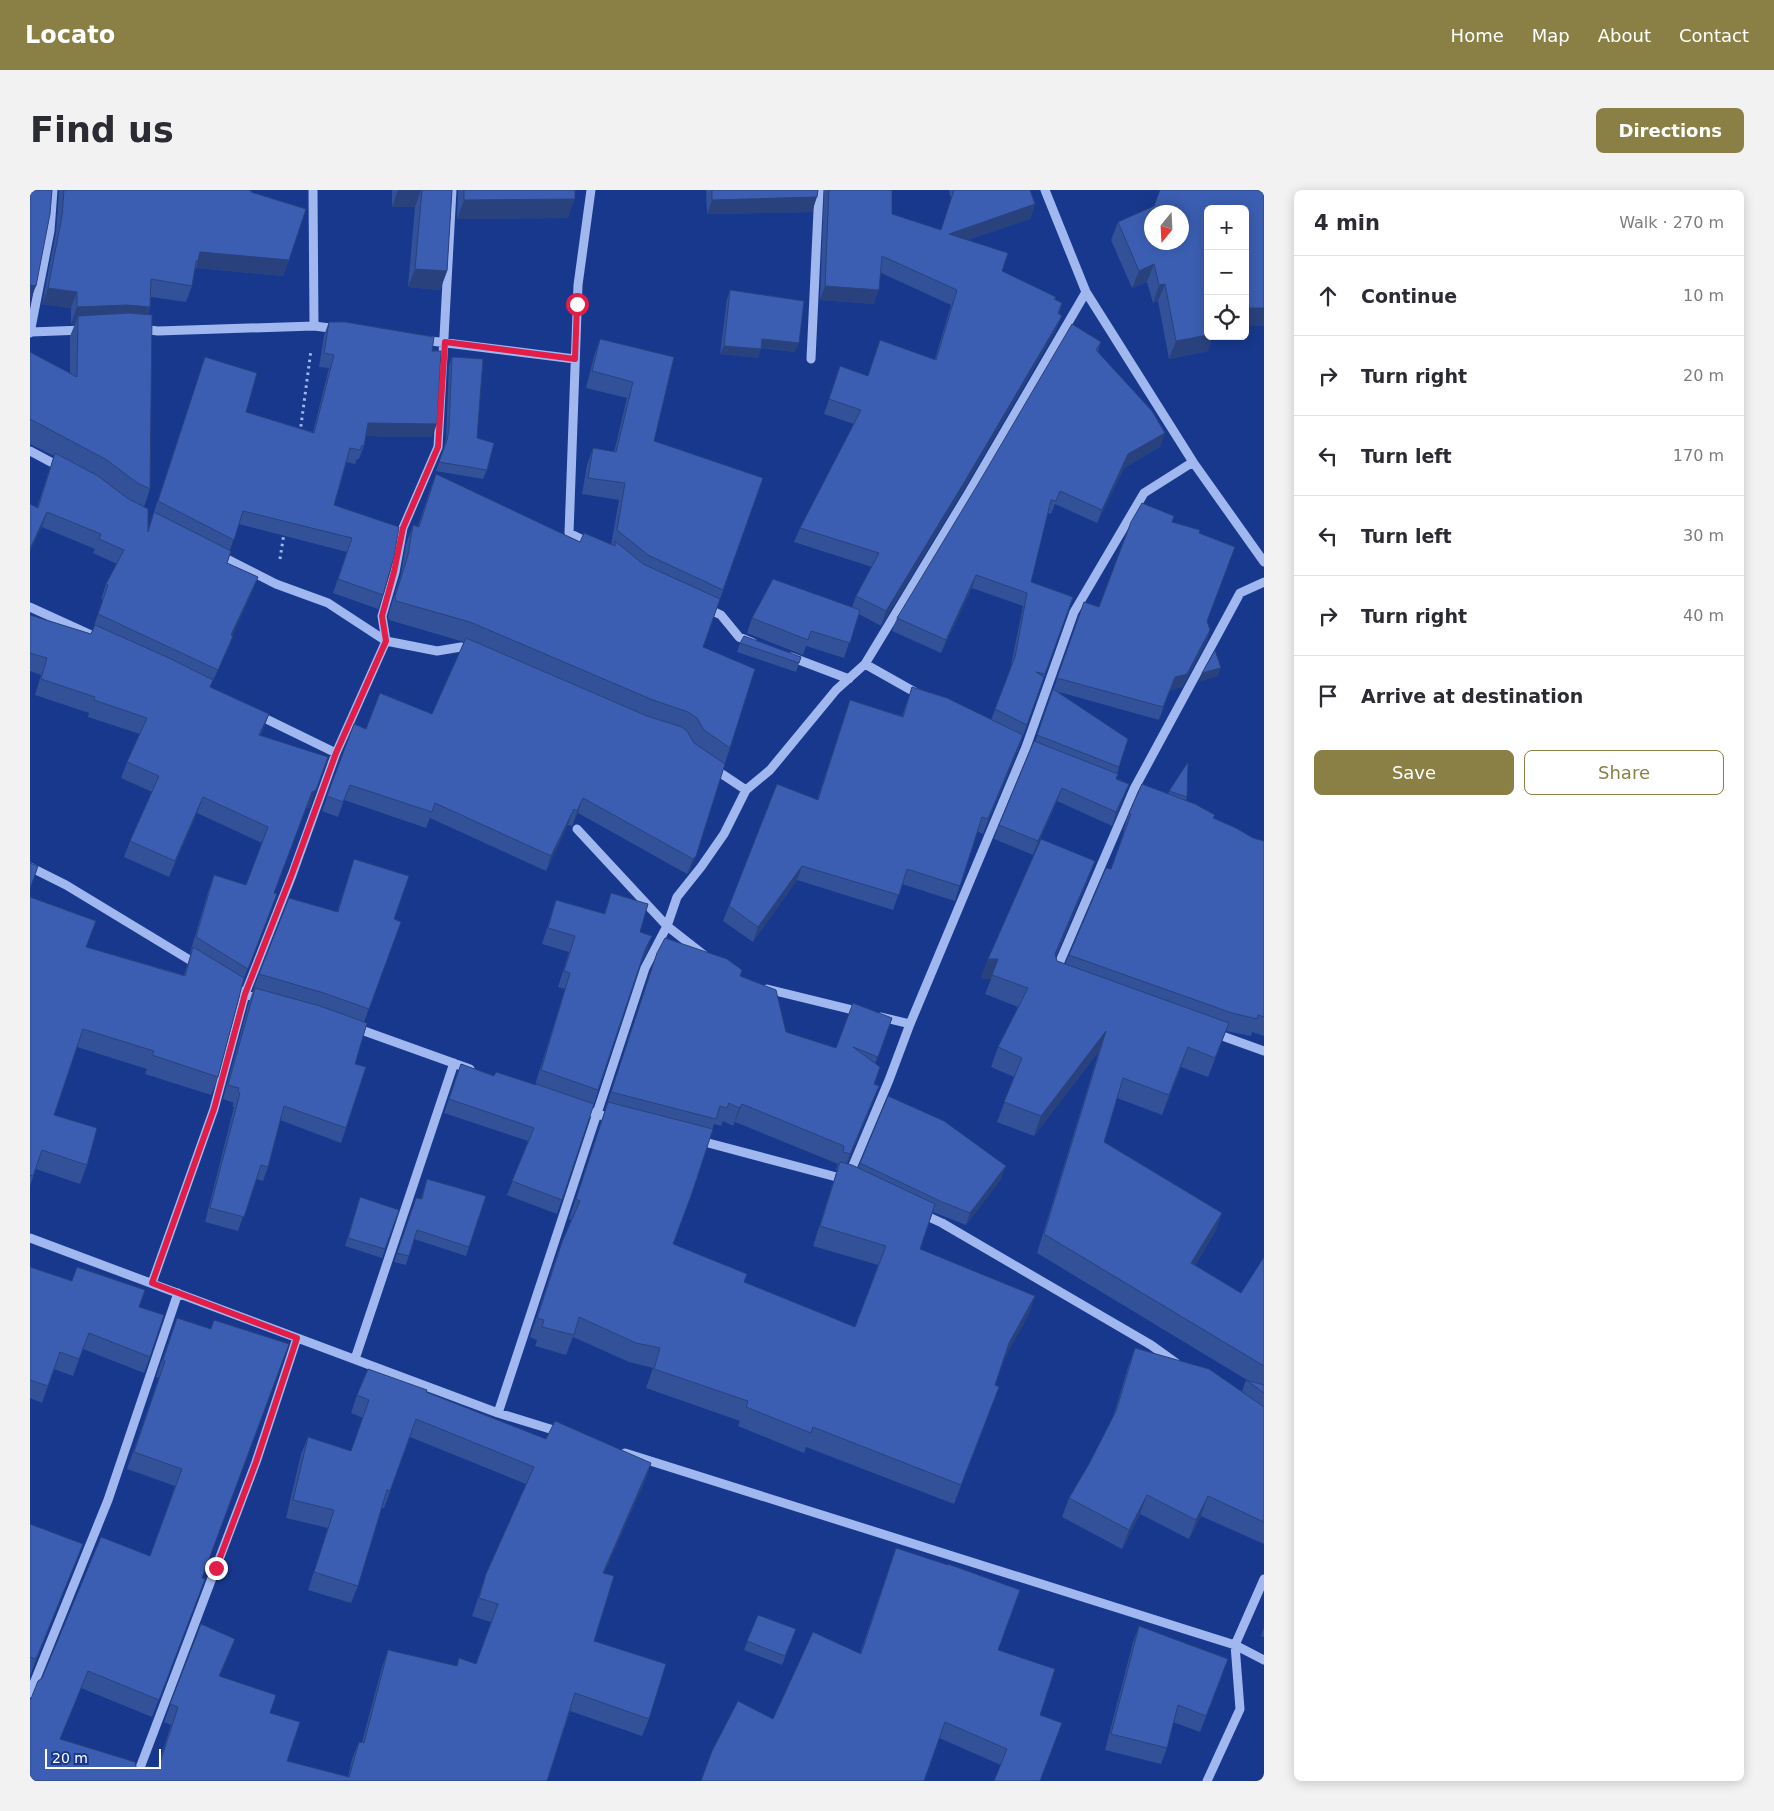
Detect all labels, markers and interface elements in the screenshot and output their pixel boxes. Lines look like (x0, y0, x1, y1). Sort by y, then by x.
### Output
text: Locato (25, 21, 115, 49)
text: Home (1451, 25, 1504, 46)
text: Map (1532, 25, 1570, 46)
text: About (1598, 25, 1651, 46)
text: Contact (1679, 25, 1749, 46)
button: Directions (1596, 108, 1744, 153)
text: Find us (30, 110, 174, 150)
north arrow (1144, 205, 1189, 250)
map controls (1204, 205, 1249, 340)
button: + (1204, 205, 1249, 250)
text: 4 min (1314, 211, 1380, 235)
text: Walk · 270 m (1619, 213, 1724, 232)
button: − (1204, 250, 1249, 295)
icon: ahead (1314, 282, 1342, 310)
text: Continue (1361, 285, 1457, 307)
text: 10 m (1683, 286, 1724, 305)
route start (566, 293, 589, 316)
button: locate (1204, 295, 1249, 340)
icon: right (1314, 362, 1342, 390)
text: Turn right (1361, 365, 1467, 387)
text: 20 m (1683, 366, 1724, 385)
icon: left (1314, 442, 1342, 470)
text: Turn left (1361, 445, 1452, 467)
text: 170 m (1673, 446, 1724, 465)
icon: left (1314, 522, 1342, 550)
text: Turn left (1361, 525, 1452, 547)
text: 30 m (1683, 526, 1724, 545)
icon: right (1314, 602, 1342, 630)
text: Turn right (1361, 605, 1467, 627)
text: 40 m (1683, 606, 1724, 625)
icon: arrive (1314, 682, 1342, 710)
text: Arrive at destination (1361, 685, 1583, 707)
button: Save (1314, 750, 1514, 795)
button: Share (1524, 750, 1724, 795)
route end (205, 1557, 228, 1580)
scale bar (45, 1746, 161, 1769)
text: 20 m (52, 1750, 88, 1766)

